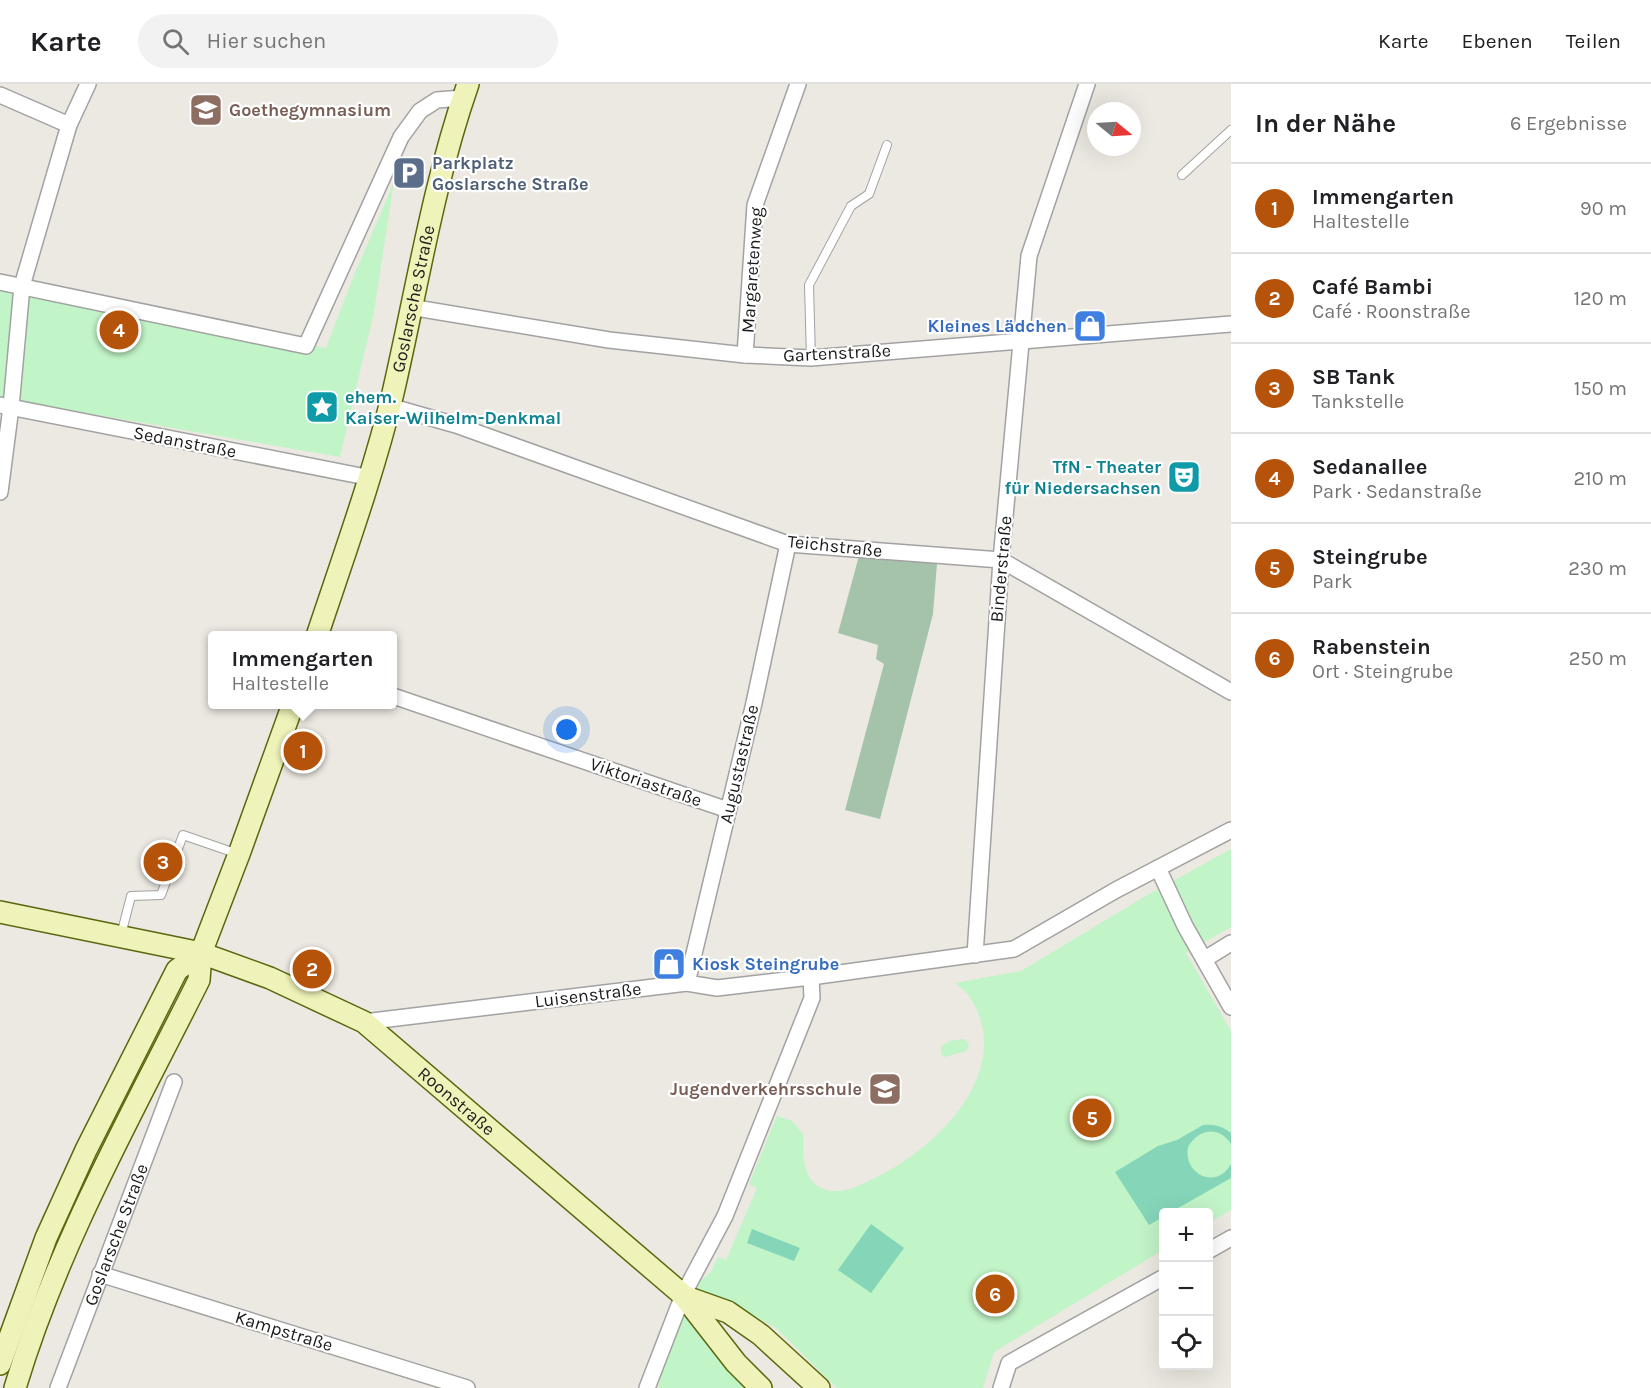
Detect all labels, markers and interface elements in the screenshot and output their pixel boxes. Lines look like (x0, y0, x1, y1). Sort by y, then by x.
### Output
search box (138, 14, 558, 68)
text: Karte (30, 25, 102, 58)
icon: search (159, 25, 192, 58)
text: Hier suchen (207, 28, 326, 54)
text: Karte (1378, 29, 1429, 53)
text: Ebenen (1462, 29, 1533, 53)
text: Teilen (1566, 29, 1621, 53)
school or university icon: Goethegymnasium (188, 92, 224, 128)
place label: Goethegymnasium (229, 99, 391, 121)
north arrow (1087, 102, 1141, 156)
text: In der Nähe (1255, 108, 1396, 139)
text: 6 Ergebnisse (1510, 112, 1627, 135)
place label: Parkplatz Goslarsche Straße (432, 152, 589, 195)
parking icon: Parkplatz Goslarsche Straße (391, 155, 427, 191)
text: Immengarten (1312, 184, 1454, 210)
text: 1 (1271, 197, 1278, 220)
text: 90 m (1580, 197, 1627, 220)
street label: Margaretenweg (737, 206, 767, 334)
text: Haltestelle (1312, 210, 1410, 233)
street label: Goslarsche Straße (387, 223, 440, 375)
text: Café Bambi (1312, 274, 1433, 300)
text: 2 (1268, 287, 1281, 310)
text: 120 m (1573, 287, 1627, 310)
text: Café · Roonstraße (1312, 300, 1470, 323)
pin: 4 (100, 308, 138, 352)
shop icon: Kleines Lädchen (1072, 308, 1108, 344)
place label: Kleines Lädchen (928, 315, 1067, 337)
street label: Gartenstraße (783, 339, 891, 367)
text: SB Tank (1312, 364, 1395, 390)
text: 3 (1268, 377, 1281, 400)
text: 150 m (1574, 377, 1627, 400)
place label: ehem. Kaiser-Wilhelm-Denkmal (345, 386, 561, 429)
place icon: ehem. Kaiser-Wilhelm-Denkmal (304, 389, 340, 425)
text: Tankstelle (1312, 390, 1404, 413)
street label: Sedanstraße (132, 421, 238, 463)
text: Sedanallee (1312, 454, 1427, 480)
place label: TfN - Theater für Niedersachsen (1004, 456, 1161, 499)
theatre icon: TfN - Theater für Niedersachsen (1166, 459, 1202, 495)
text: 4 (1269, 467, 1280, 490)
text: 210 m (1573, 467, 1627, 490)
text: Park · Sedanstraße (1312, 480, 1482, 503)
street label: Binderstraße (985, 515, 1017, 623)
street label: Teichstraße (786, 530, 884, 562)
text: Steingrube (1312, 544, 1428, 570)
text: 5 (1269, 557, 1280, 580)
text: 230 m (1568, 557, 1627, 580)
text: Park (1312, 570, 1353, 593)
popup (208, 631, 397, 709)
text: Rabenstein (1312, 634, 1431, 660)
text: Immengarten (231, 646, 374, 672)
text: 6 (1268, 647, 1281, 670)
text: 250 m (1569, 647, 1627, 670)
text: Ort · Steingrube (1312, 660, 1453, 683)
text: Haltestelle (231, 672, 329, 695)
street label: Augustastraße (715, 702, 763, 826)
your location (552, 715, 581, 744)
pin: 1 (284, 728, 322, 774)
street label: Viktoriastraße (587, 753, 705, 811)
pin: 3 (144, 840, 182, 884)
pin: 2 (292, 946, 332, 992)
shop icon: Kiosk Steingrube (651, 946, 687, 982)
place label: Kiosk Steingrube (692, 953, 839, 975)
street label: Luisenstraße (533, 978, 643, 1012)
street label: Roonstraße (413, 1062, 500, 1140)
school or university icon: Jugendverkehrsschule (867, 1071, 903, 1107)
place label: Jugendverkehrsschule (670, 1078, 862, 1100)
pin: 5 (1072, 1096, 1112, 1140)
street label: Goslarsche Straße (79, 1161, 153, 1309)
map controls (1159, 1208, 1213, 1370)
button: + (1159, 1208, 1213, 1262)
button: − (1159, 1262, 1213, 1316)
pin: 6 (976, 1272, 1014, 1316)
street label: Kampstraße (232, 1306, 336, 1356)
button: locate (1159, 1316, 1213, 1370)

